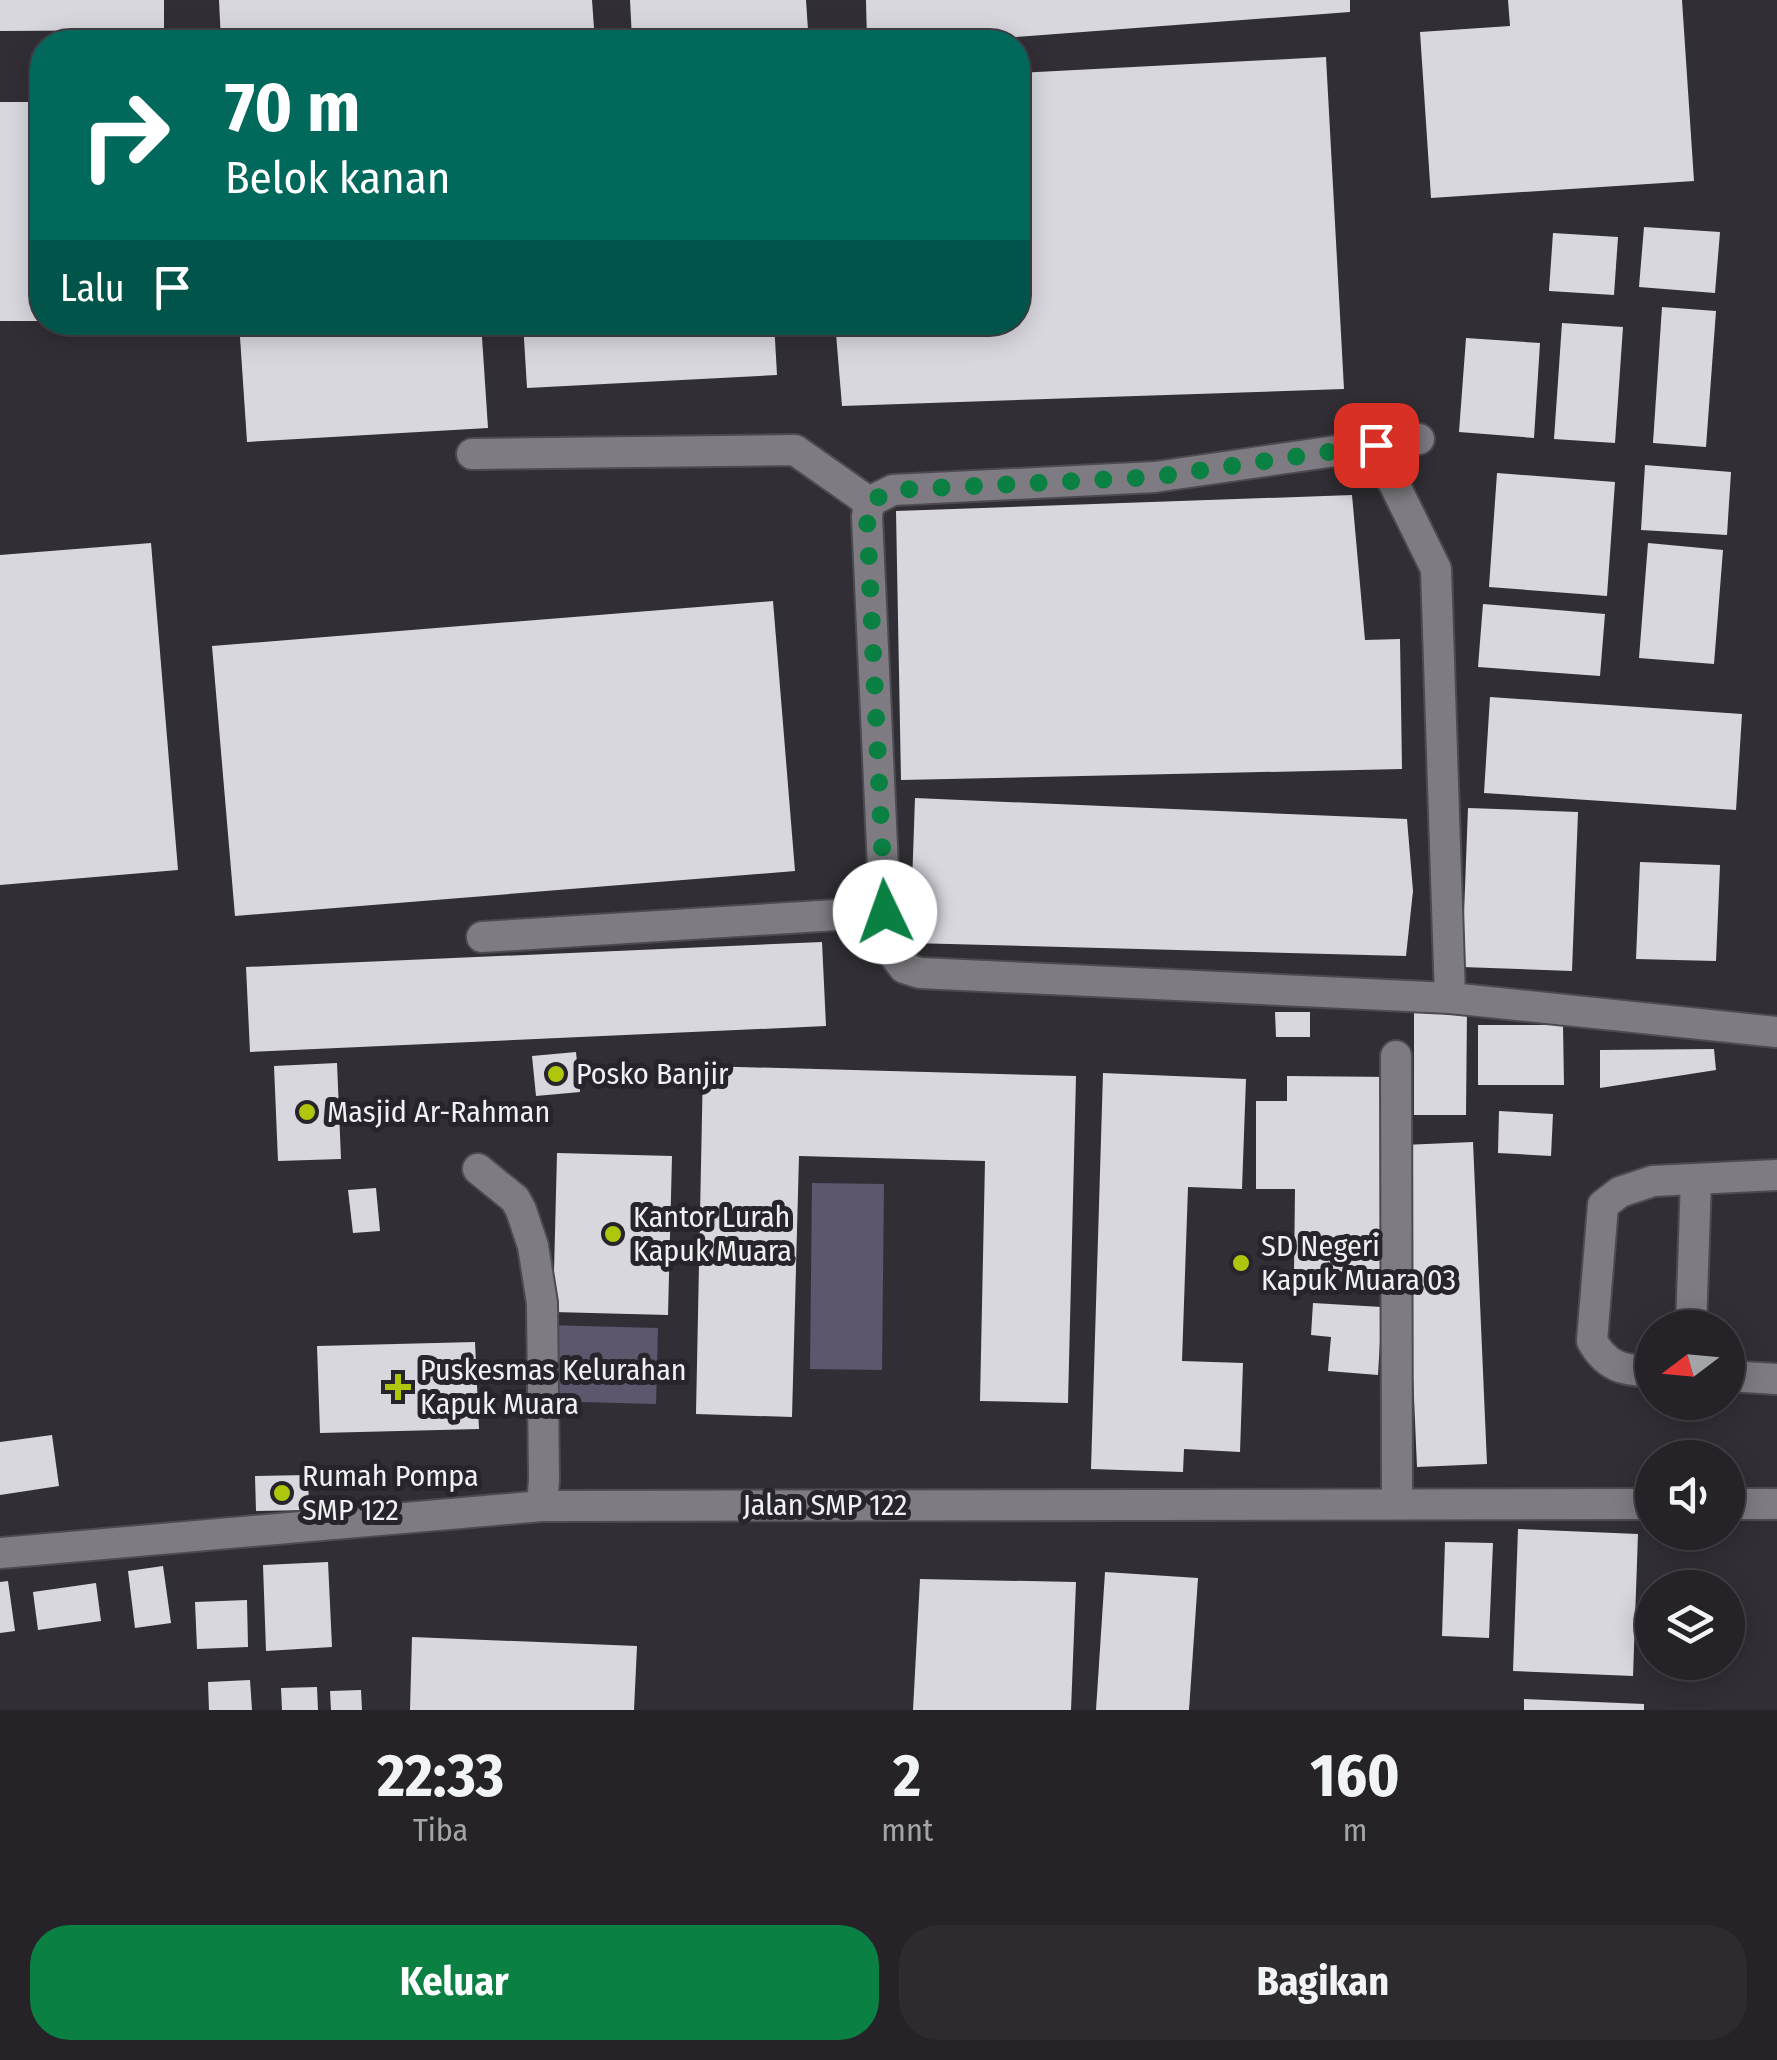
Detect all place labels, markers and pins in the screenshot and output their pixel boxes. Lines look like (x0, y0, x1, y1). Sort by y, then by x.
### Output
pin (1334, 403, 1419, 488)
place label: Posko Banjir (576, 1056, 729, 1092)
marker: Posko Banjir (545, 1063, 567, 1085)
place label: Masjid Ar-Rahman (327, 1094, 550, 1130)
marker: Masjid Ar-Rahman (296, 1101, 318, 1123)
place label: Kantor Lurah Kapuk Muara (633, 1199, 792, 1269)
marker: Kantor Lurah Kapuk Muara (602, 1223, 624, 1245)
place label: SD Negeri Kapuk Muara 03 (1261, 1228, 1456, 1298)
marker: SD Negeri Kapuk Muara 03 (1230, 1252, 1252, 1274)
place label: Puskesmas Kelurahan Kapuk Muara (420, 1352, 687, 1422)
marker: Puskesmas Kelurahan Kapuk Muara (385, 1374, 411, 1400)
place label: Rumah Pompa SMP 122 (302, 1458, 479, 1528)
marker: Rumah Pompa SMP 122 (271, 1482, 293, 1504)

